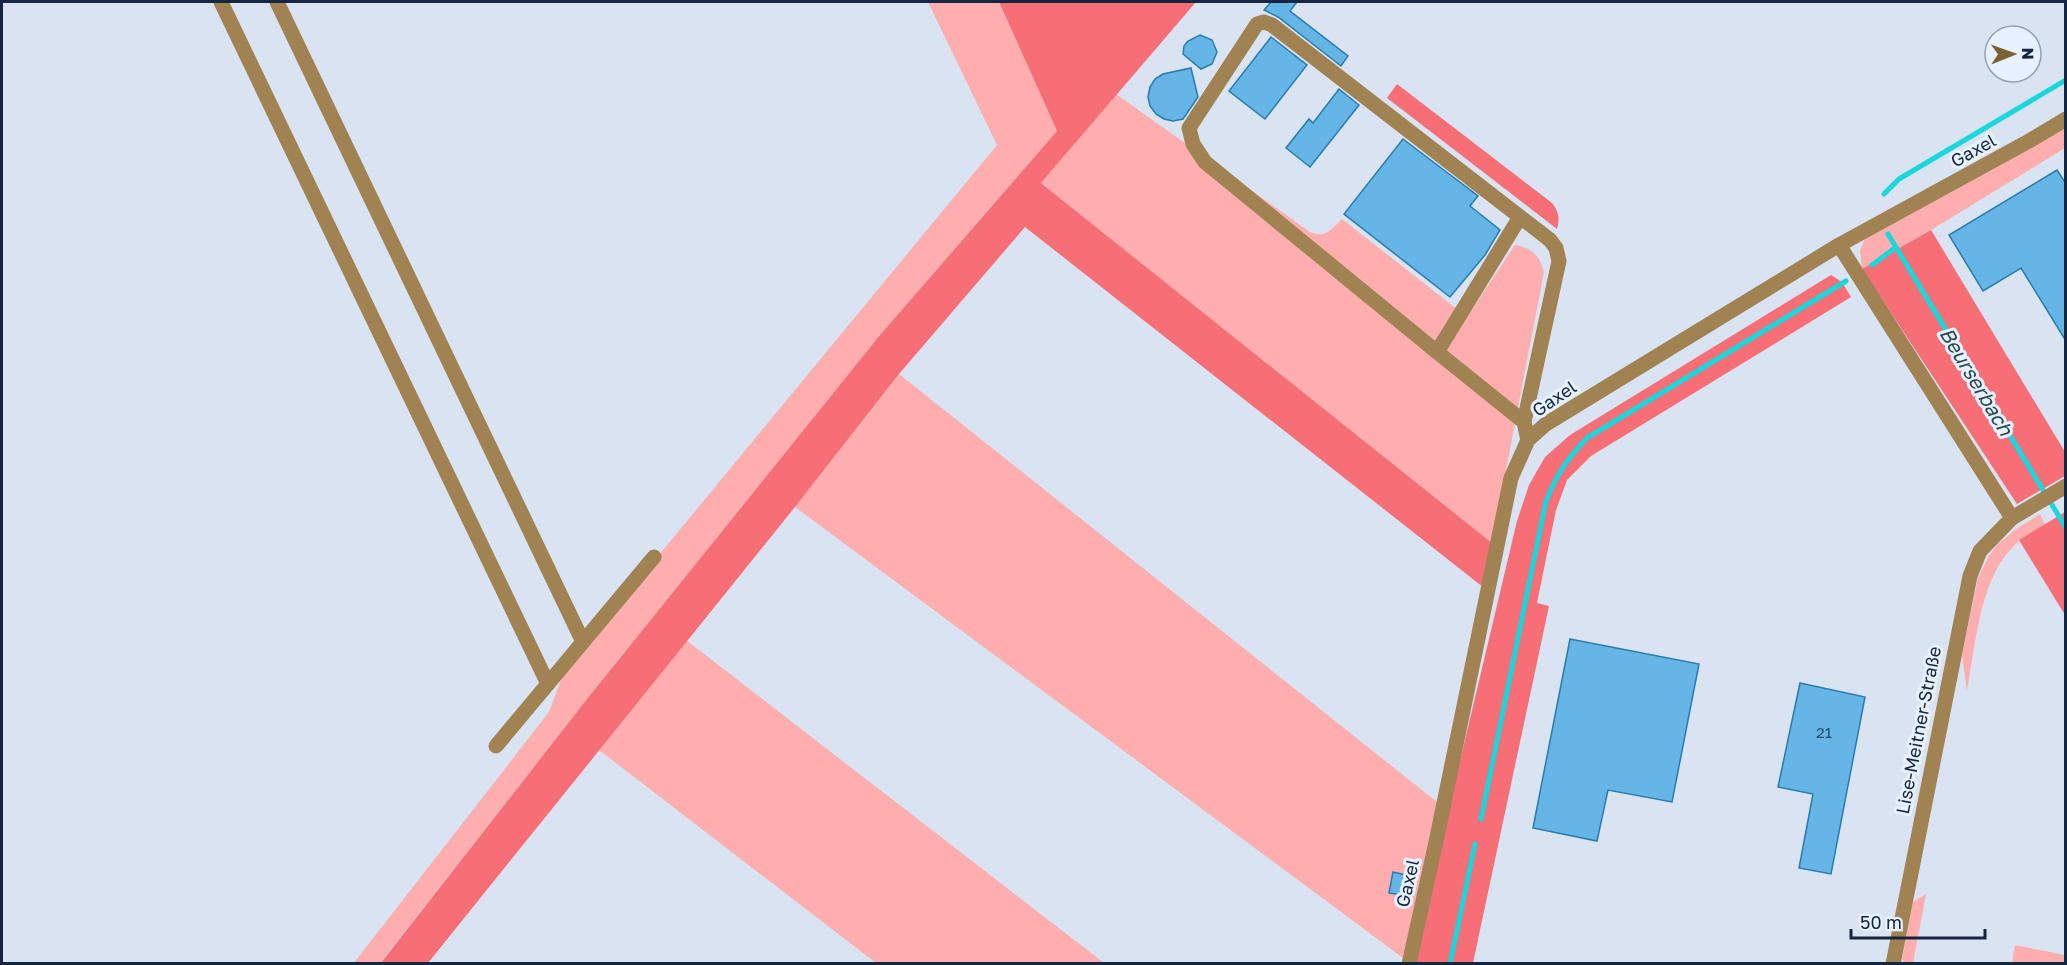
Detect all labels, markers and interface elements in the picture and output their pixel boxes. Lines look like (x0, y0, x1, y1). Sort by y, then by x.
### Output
north arrow (1983, 24, 2043, 84)
text: N (2018, 47, 2038, 60)
street label: Gaxel (1946, 128, 2000, 171)
water label: Beurserbach (1935, 323, 2019, 440)
street label: Gaxel (1528, 375, 1580, 421)
street label: Lise-Meitner-Straße (1891, 644, 1945, 816)
house number: 21 (1816, 723, 1832, 741)
street label: Gaxel (1391, 857, 1423, 909)
scale bar (1851, 902, 1984, 940)
text: 50 m (1860, 911, 1902, 933)

